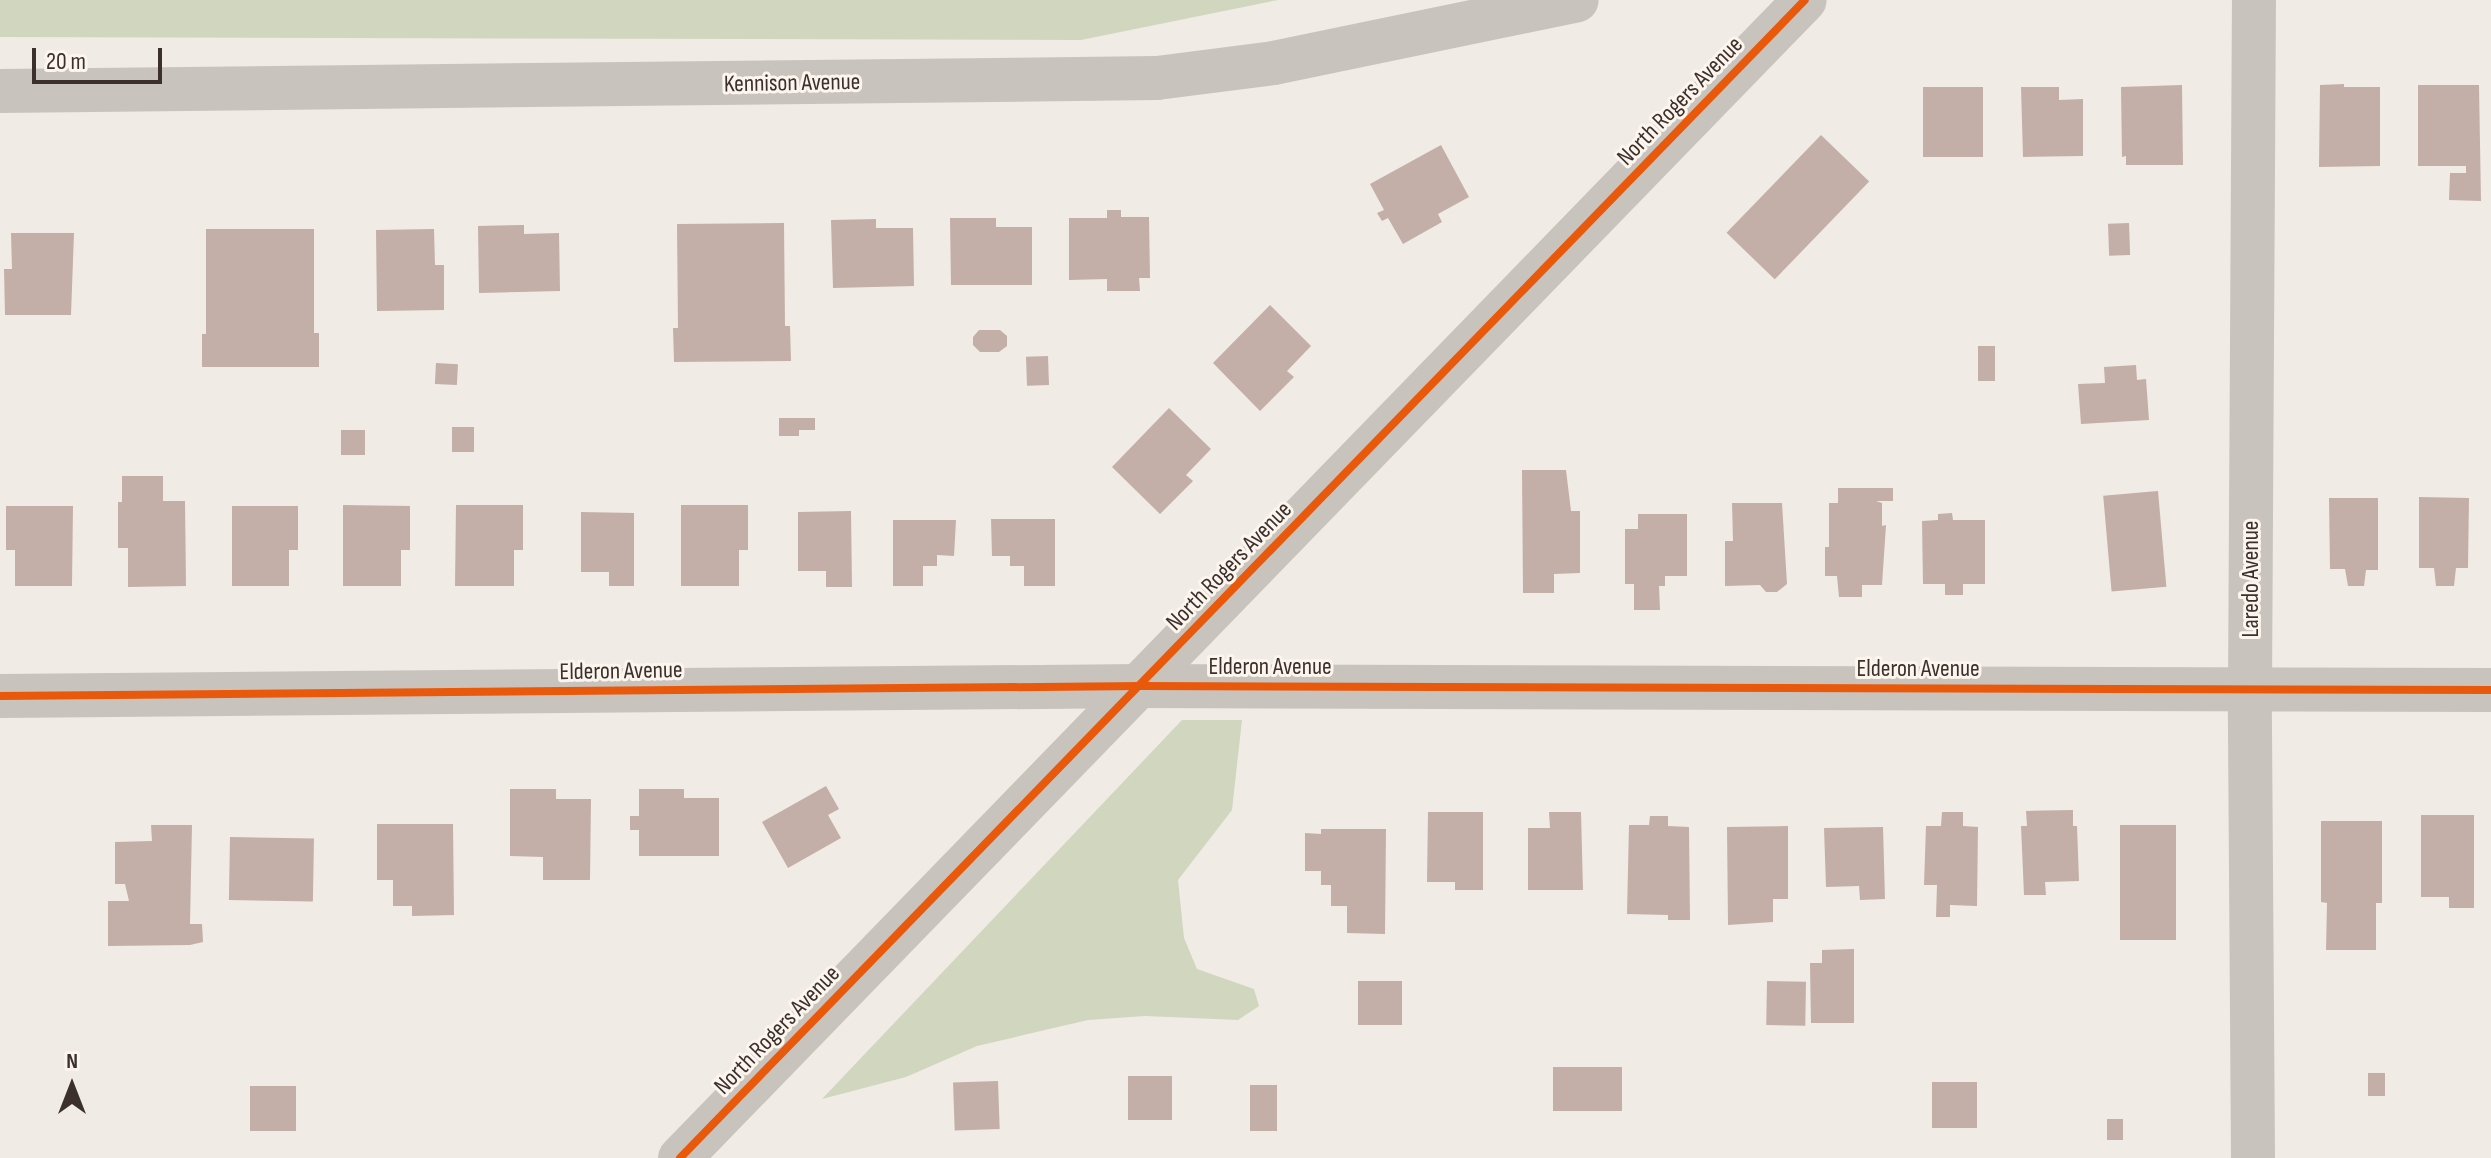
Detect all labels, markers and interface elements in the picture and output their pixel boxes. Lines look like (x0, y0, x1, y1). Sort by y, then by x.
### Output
street label: North Rogers Avenue (1611, 30, 1749, 172)
scale bar (36, 32, 166, 82)
text: 20 m (46, 47, 86, 76)
street label: Kennison Avenue (724, 67, 860, 99)
street label: North Rogers Avenue (1160, 495, 1298, 637)
street label: Laredo Avenue (2237, 521, 2265, 637)
street label: Elderon Avenue (1208, 653, 1332, 681)
street label: Elderon Avenue (1856, 655, 1980, 683)
street label: Elderon Avenue (559, 656, 683, 686)
street label: North Rogers Avenue (708, 959, 846, 1101)
north arrow (32, 1046, 112, 1126)
text: N (66, 1048, 78, 1075)

